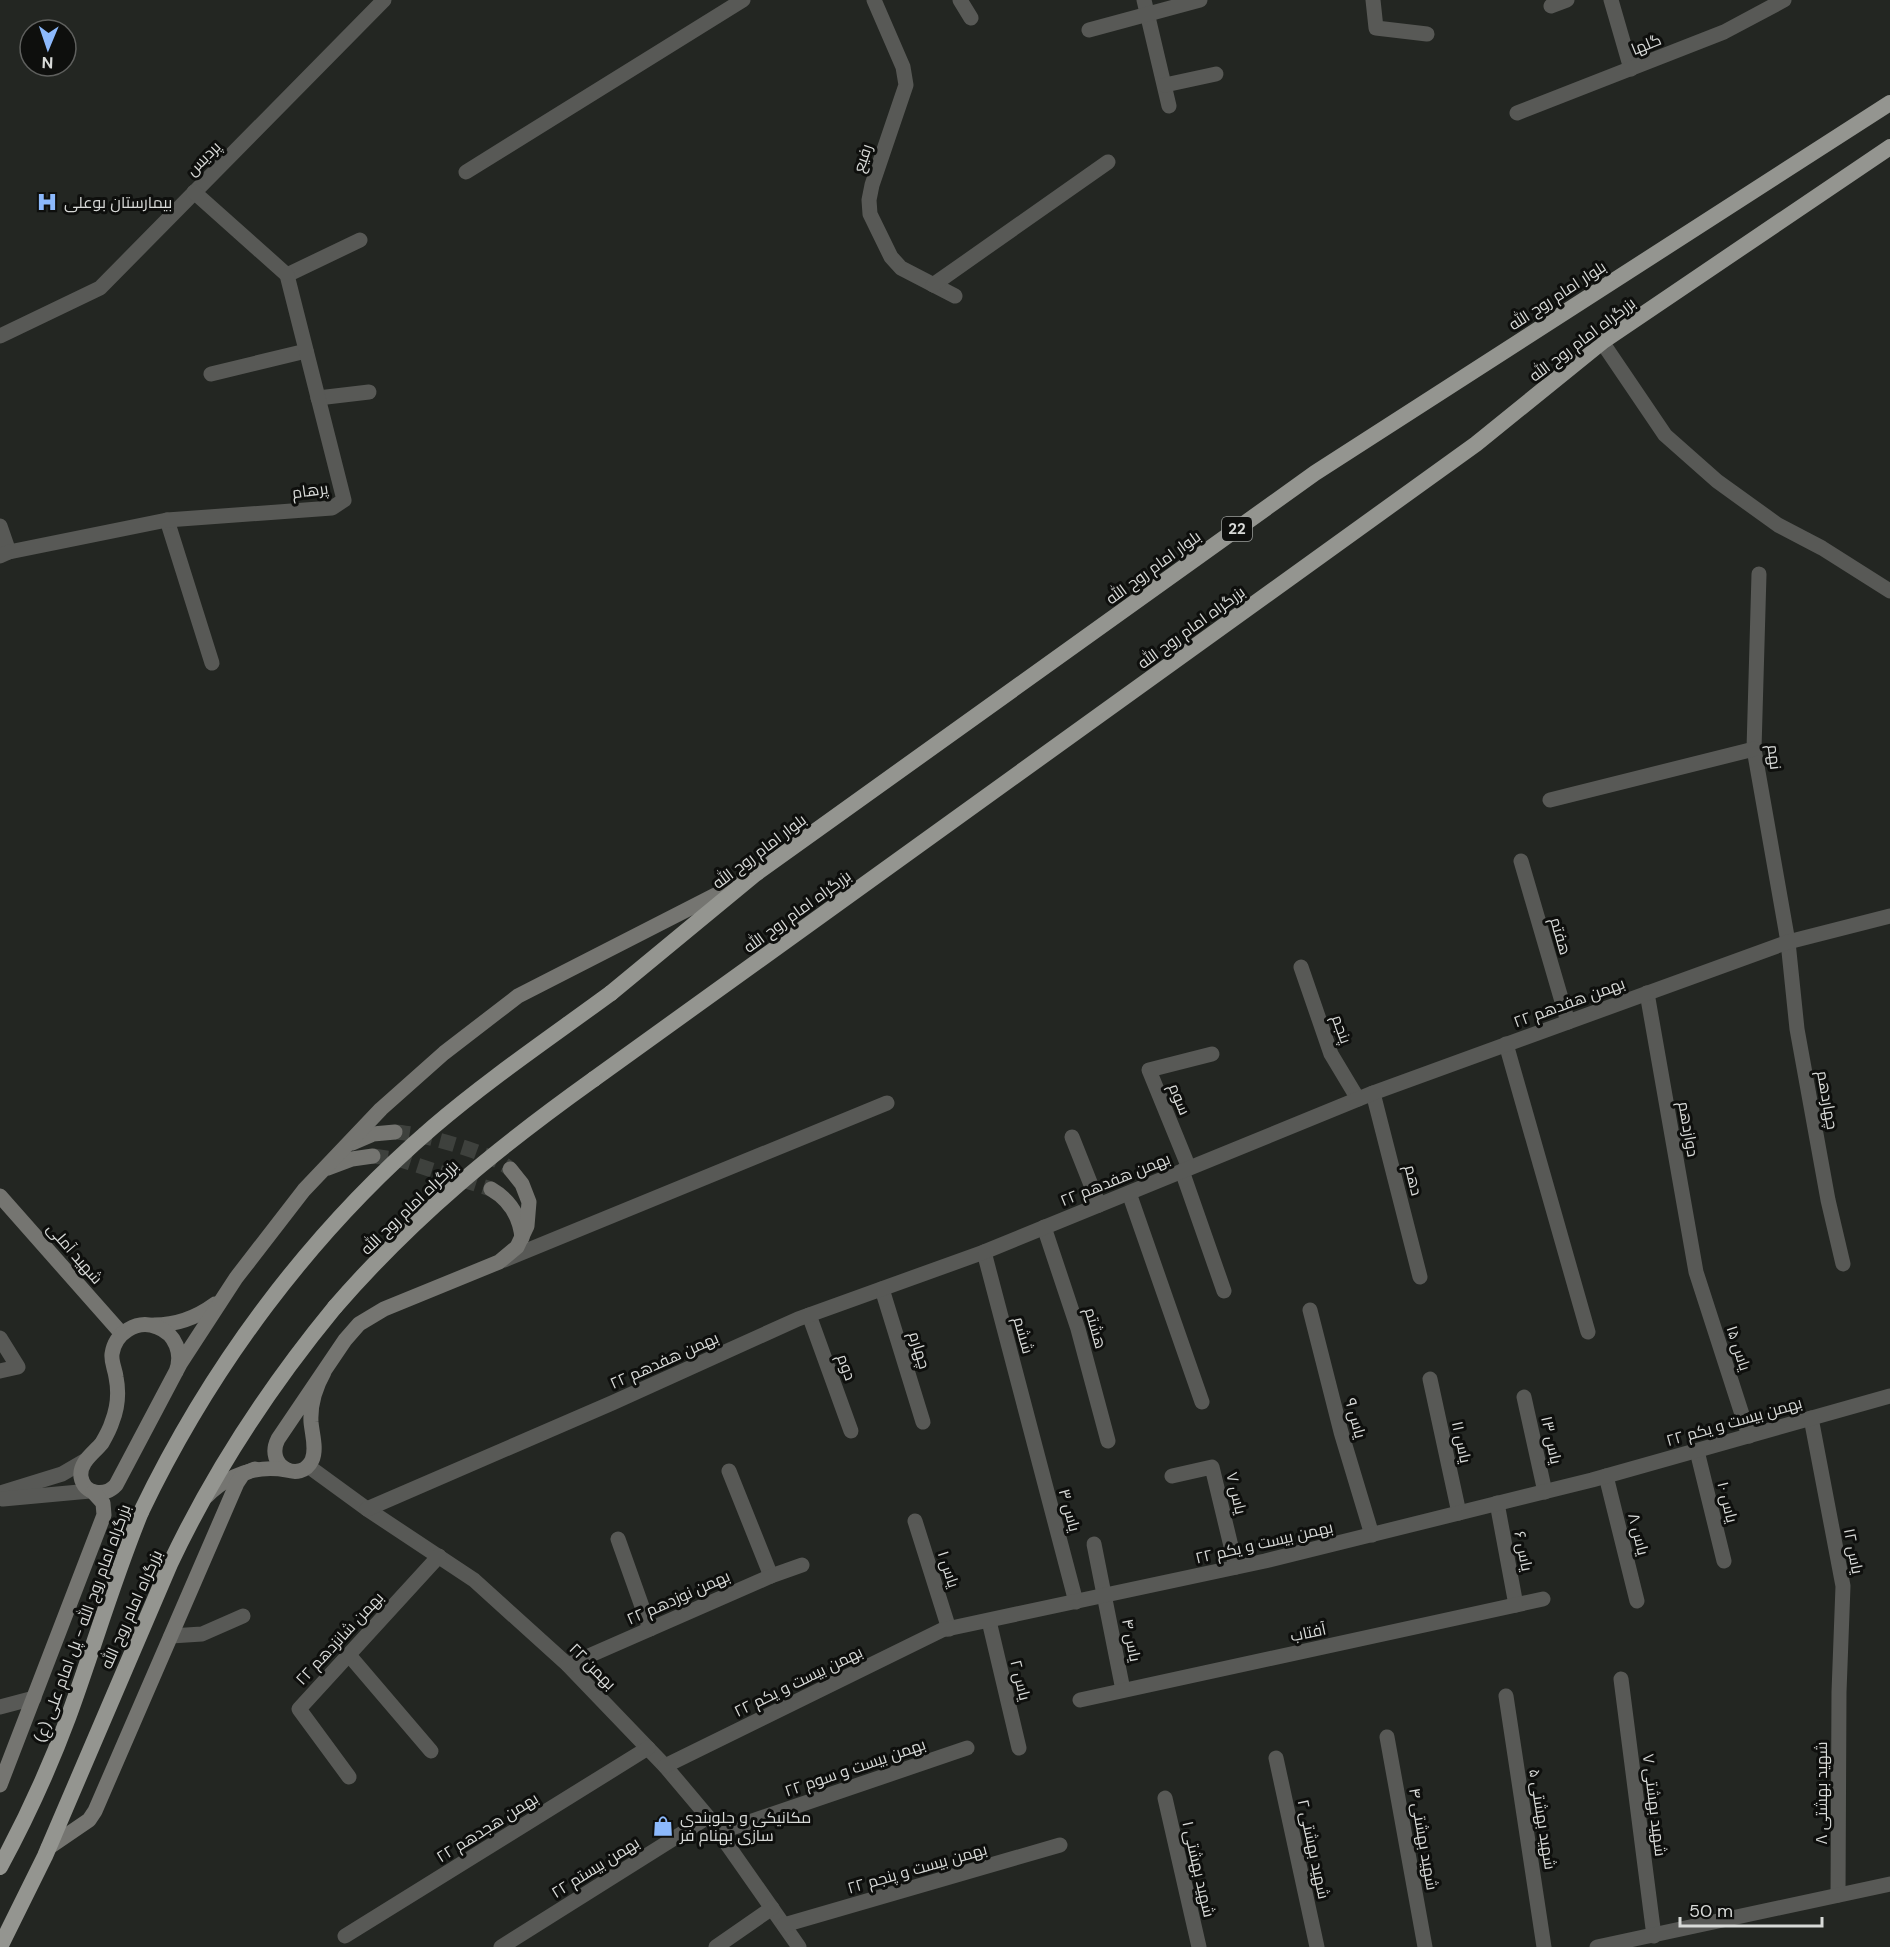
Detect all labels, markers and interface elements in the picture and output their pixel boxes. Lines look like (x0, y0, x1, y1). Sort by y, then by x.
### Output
north arrow (18, 18, 78, 78)
street label: گلها (1628, 29, 1664, 60)
text: N (41, 52, 54, 73)
street label: پردیس (181, 136, 227, 181)
street label: رفیع (848, 141, 878, 175)
hospital icon: بیمارستان بوعلی (35, 190, 59, 214)
place label: بیمارستان بوعلی (64, 192, 172, 213)
street label: بلوار امام روح الله (1504, 256, 1611, 336)
street label: بزرگراه امام روح الله (1525, 293, 1640, 387)
street label: پرهام (291, 477, 330, 504)
road number: 22 (1222, 517, 1252, 541)
street label: بلوار امام روح الله (1102, 526, 1206, 610)
street label: بزرگراه امام روح الله (1133, 581, 1250, 674)
street label: نهم (1762, 743, 1786, 771)
street label: بلوار امام روح الله (708, 809, 811, 894)
street label: بزرگراه امام روح الله (739, 865, 856, 958)
street label: هفتم (1544, 915, 1576, 958)
street label: ۲۲ بهمن هفدهم (1511, 973, 1628, 1033)
street label: پنجم (1326, 1012, 1357, 1047)
street label: چهاردهم (1811, 1069, 1843, 1131)
street label: سوم (1163, 1080, 1195, 1119)
street label: دوازدهم (1672, 1100, 1704, 1159)
street label: ۲۲ بهمن هفدهم (1057, 1148, 1174, 1212)
street label: بزرگراه امام روح الله (356, 1155, 463, 1260)
street label: دهم (1399, 1163, 1427, 1198)
street label: شهید آملی (42, 1218, 107, 1289)
street label: هشتم (1079, 1305, 1111, 1351)
street label: ششم (1008, 1314, 1039, 1356)
street label: یاس ۱۵ (1721, 1323, 1756, 1374)
street label: ۲۲ بهمن هفدهم (606, 1327, 722, 1395)
street label: چهارم (903, 1329, 935, 1372)
street label: دوم (831, 1351, 861, 1384)
street label: ۲۲ بهمن بیست و یکم (1664, 1392, 1805, 1452)
street label: یاس ۹ (1340, 1396, 1371, 1441)
street label: یاس ۱۳ (1536, 1414, 1567, 1467)
street label: یاس ۱۱ (1447, 1419, 1476, 1466)
street label: یاس ۷ (1221, 1470, 1252, 1517)
street label: یاس ۱۰ (1712, 1479, 1743, 1526)
street label: یاس ۳ (1054, 1486, 1085, 1535)
street label: بزرگراه امام روح الله - پل امام علی (ع) (30, 1501, 136, 1746)
street label: یاس ۸ (1623, 1511, 1654, 1558)
street label: ۲۲ بهمن بیست و یکم (1193, 1516, 1335, 1570)
street label: یاس ۱۲ (1839, 1527, 1868, 1576)
street label: یاس ۶ (1509, 1529, 1538, 1574)
street label: بزرگراه امام روح الله (96, 1546, 168, 1672)
street label: یاس ۱ (933, 1548, 965, 1591)
street label: ۲۲ بهمن نوزدهم (623, 1565, 734, 1631)
street label: ۲۲ بهمن شانزدهم (291, 1587, 389, 1690)
street label: یاس ۴ (1117, 1617, 1146, 1664)
street label: آفتاب (1288, 1618, 1329, 1647)
street label: ۲۲ بهمن (565, 1638, 621, 1694)
street label: ۲۲ بهمن بیست و یکم (730, 1641, 866, 1723)
street label: یاس ۲ (1005, 1658, 1036, 1703)
street label: ۲۲ بهمن بیست و سوم (782, 1733, 929, 1802)
street label: شهید بهشتی ۸ (1811, 1742, 1832, 1845)
street label: شهید بهشتی ۷ (1638, 1753, 1671, 1857)
street label: شهید بهشتی ۵ (1524, 1767, 1561, 1871)
street label: شهید بهشتی ۴ (1404, 1786, 1443, 1892)
street label: ۲۲ بهمن هجدهم (432, 1788, 543, 1868)
street label: شهید بهشتی ۲ (1293, 1797, 1334, 1901)
place label: مکانیکی و جلوبندی سازی بهنام فر (679, 1807, 811, 1847)
shop icon: مکانیکی و جلوبندی سازی بهنام فر (651, 1814, 675, 1838)
street label: شهید بهشتی ۱ (1177, 1819, 1220, 1919)
street label: ۲۲ بهمن بیستم (547, 1832, 644, 1904)
street label: ۲۲ بهمن بیست و پنجم (845, 1838, 990, 1899)
scale bar (1680, 1890, 1822, 1928)
text: 50 m (1689, 1899, 1733, 1923)

